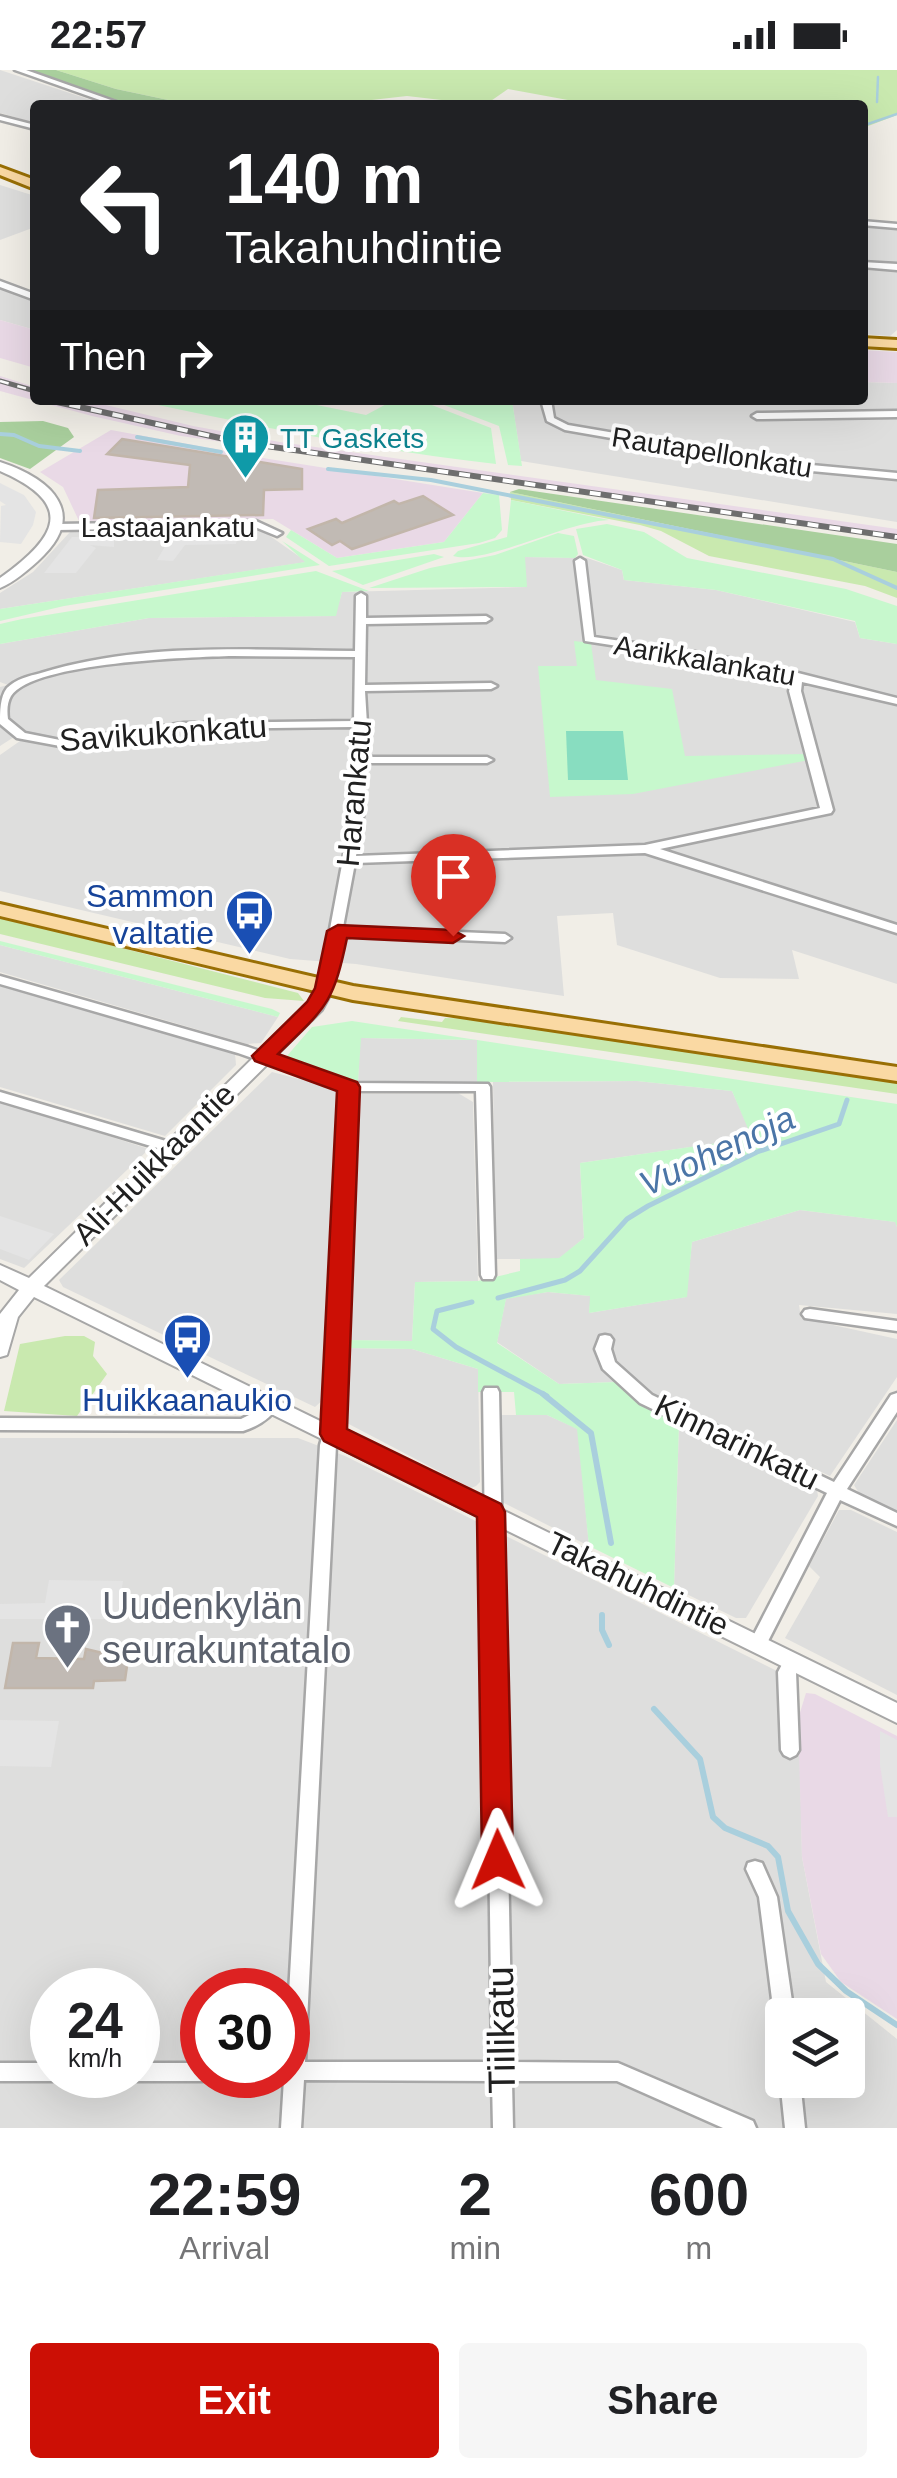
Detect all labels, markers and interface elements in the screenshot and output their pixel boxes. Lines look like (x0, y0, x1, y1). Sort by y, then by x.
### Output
text: 22:57 (50, 14, 147, 56)
icon: left (60, 140, 190, 270)
text: 140 m (225, 140, 423, 218)
text: Takahuhdintie (225, 222, 503, 273)
icon: right (167, 330, 222, 385)
text: Then (60, 336, 147, 378)
building icon: TT Gaskets (219, 412, 271, 480)
street label: Rautapellonkatu (610, 421, 814, 484)
place label: TT Gaskets (280, 423, 424, 454)
street label: Lastaajankatu (81, 512, 255, 543)
street label: Aarikkalankatu (612, 629, 798, 692)
street label: Savikukonkatu (58, 708, 268, 758)
street label: Harankatu (330, 718, 378, 868)
pin (411, 834, 496, 937)
icon: arrive (426, 849, 481, 904)
place label: Sammon valtatie (86, 878, 214, 951)
bus stop icon: Sammon valtatie (223, 888, 275, 956)
street label: Ali-Huikkaantie (66, 1076, 242, 1252)
water label: Vuohenoja (633, 1098, 801, 1203)
bus stop icon: Huikkaanaukio (161, 1312, 213, 1380)
place label: Huikkaanaukio (82, 1382, 292, 1418)
street label: Kinnarinkatu (649, 1387, 825, 1497)
street label: Takahuhdintie (541, 1525, 735, 1643)
place label: Uudenkylän seurakuntatalo (102, 1585, 351, 1671)
church icon: Uudenkylän seurakuntatalo (41, 1602, 93, 1670)
position arrow (446, 1808, 550, 1912)
street label: Tiilikatu (479, 1966, 523, 2094)
speed limit sign: 30 (180, 1968, 310, 2098)
text: 24 (67, 1993, 123, 2049)
map controls (765, 1998, 865, 2098)
button: layers (765, 1998, 865, 2098)
text: km/h (68, 2044, 122, 2072)
text: 22:59 (148, 2161, 301, 2228)
text: 2 (458, 2161, 492, 2228)
text: 600 (649, 2161, 749, 2228)
text: Arrival (179, 2230, 270, 2266)
text: min (449, 2230, 501, 2266)
text: m (686, 2230, 712, 2266)
button: Exit (30, 2343, 439, 2458)
button: Share (459, 2343, 867, 2458)

